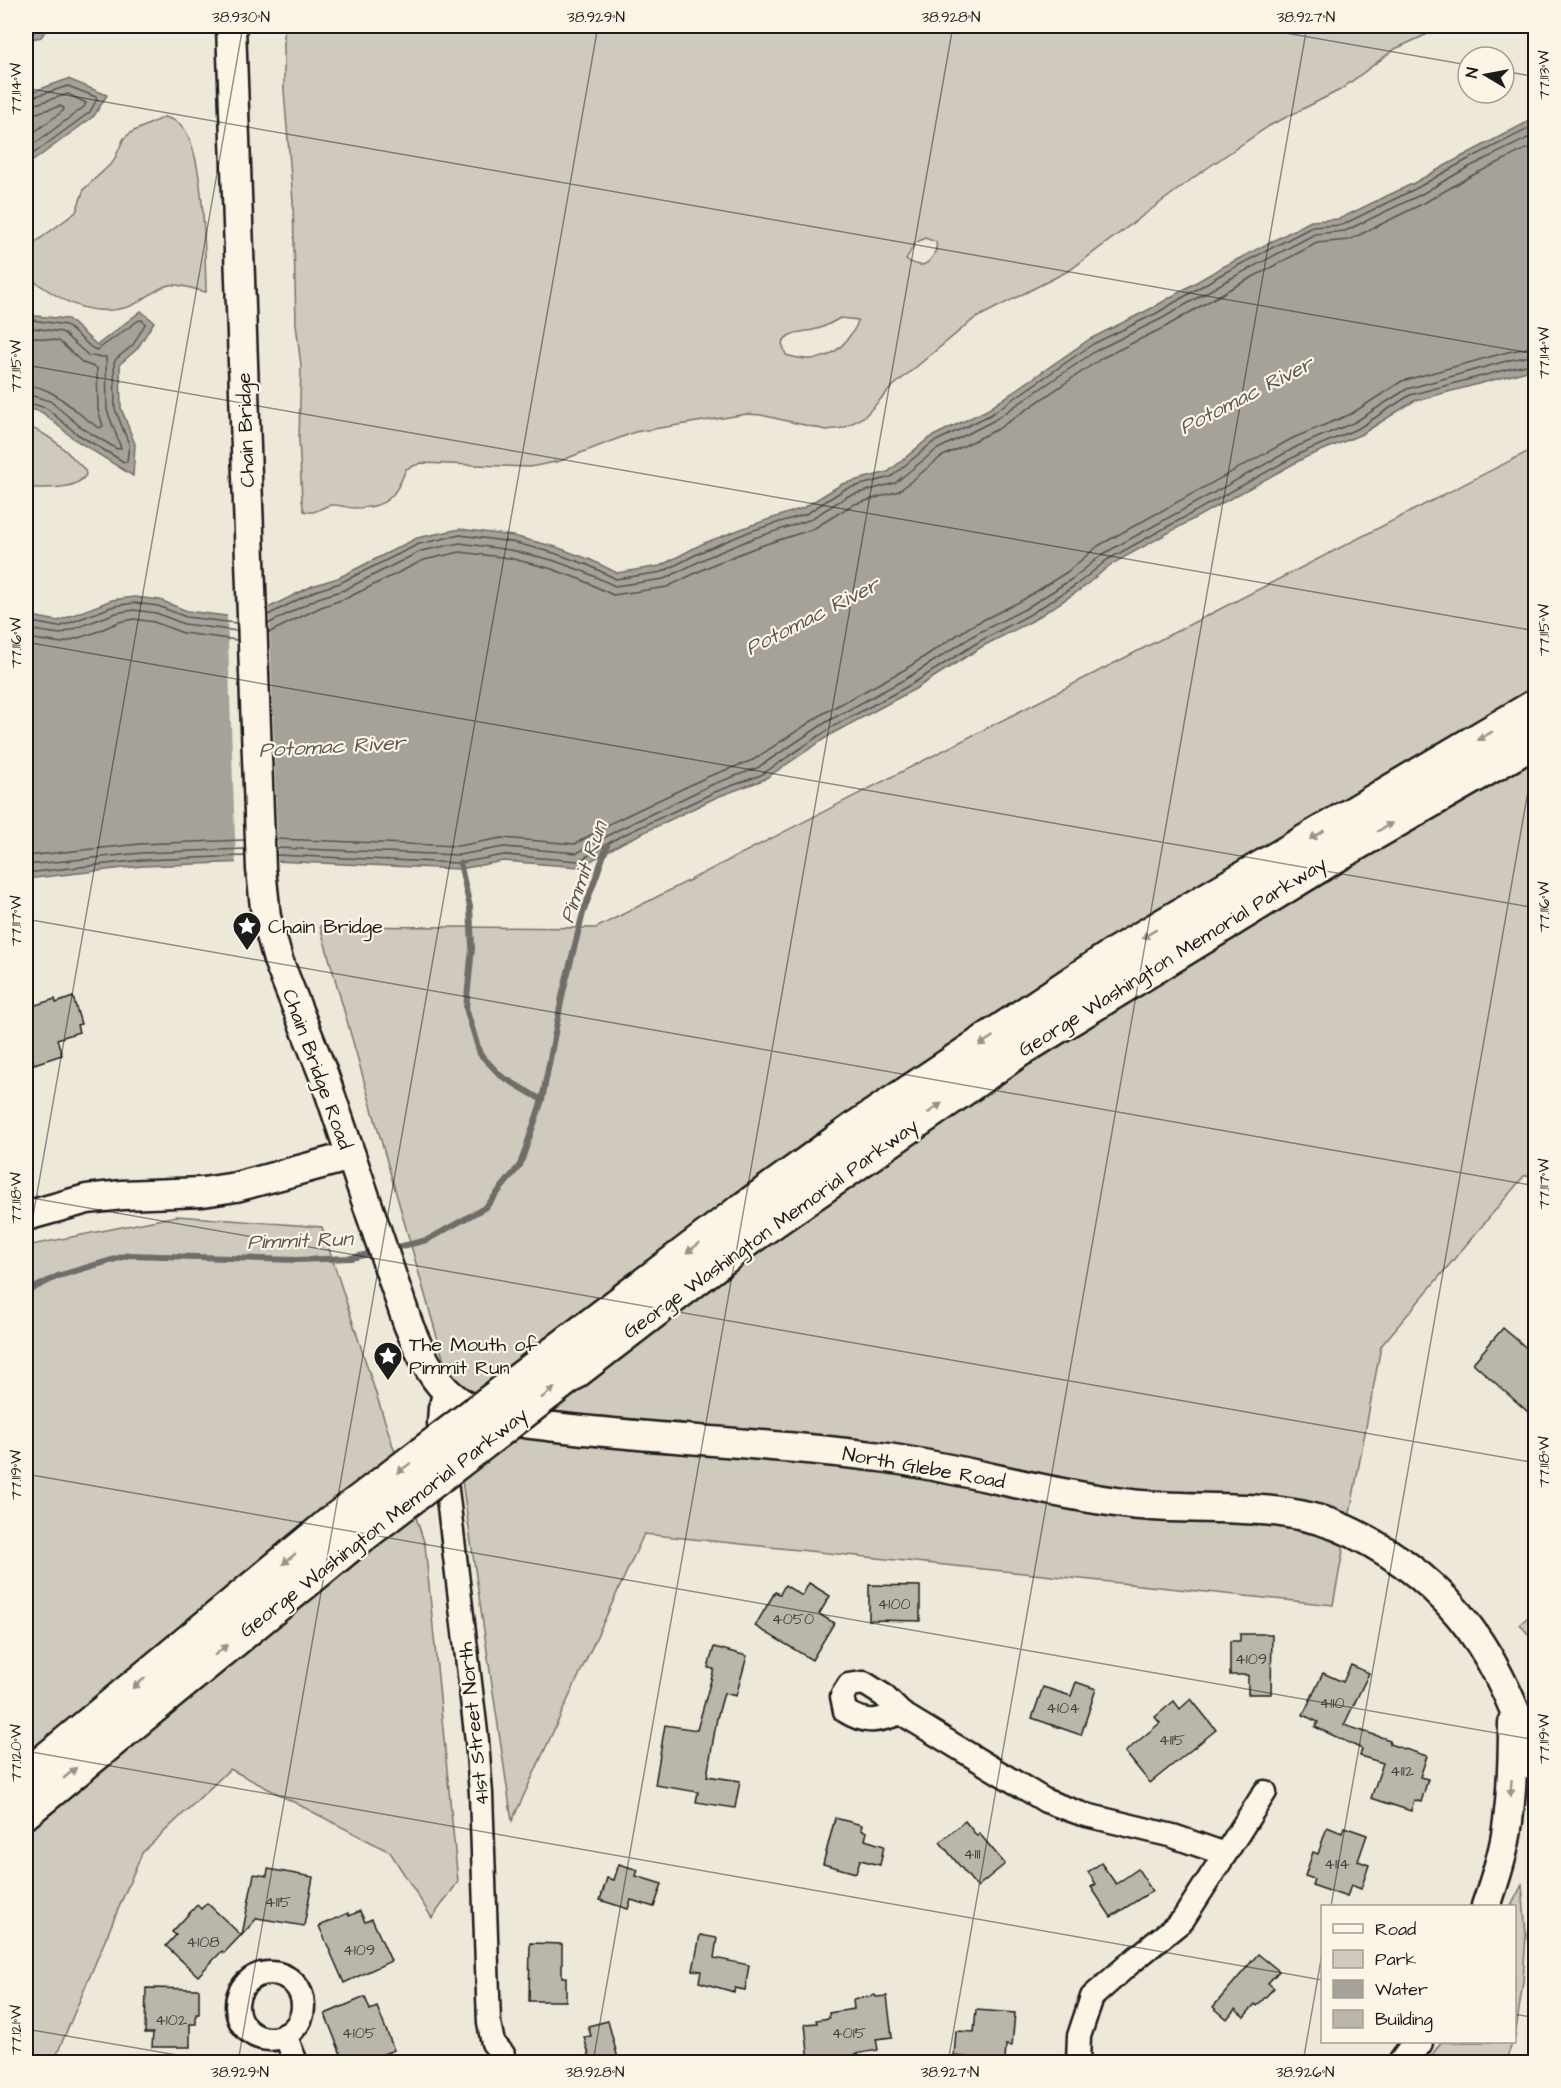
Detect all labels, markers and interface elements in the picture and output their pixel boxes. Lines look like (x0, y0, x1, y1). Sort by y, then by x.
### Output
text: 38.930°N (212, 7, 270, 28)
text: 38.929°N (567, 7, 625, 28)
text: 38.928°N (921, 7, 981, 28)
text: 38.927°N (1277, 7, 1335, 28)
north arrow (1456, 45, 1516, 105)
text: 77.113°W (1534, 50, 1555, 100)
text: 77.114°W (6, 63, 27, 115)
text: N (1461, 66, 1484, 79)
text: 77.114°W (1534, 327, 1555, 379)
text: 77.115°W (6, 340, 27, 392)
water label: Potomac River (1174, 348, 1320, 442)
street label: Chain Bridge (230, 372, 263, 488)
water label: Potomac River (740, 569, 886, 663)
text: 77.115°W (1534, 604, 1555, 656)
text: 77.116°W (6, 617, 27, 669)
water label: Potomac River (258, 728, 408, 765)
one-way arrow (1477, 730, 1493, 741)
water label: Pimmit Run (553, 816, 615, 927)
one-way arrow (1377, 821, 1393, 832)
one-way arrow (1309, 829, 1325, 840)
street label: George Washington Memorial Parkway (1013, 850, 1333, 1065)
text: 77.116°W (1534, 881, 1555, 933)
text: 77.117°W (6, 895, 27, 947)
place icon: Chain Bridge (231, 910, 263, 952)
place label: Chain Bridge (268, 913, 383, 942)
one-way arrow (1141, 928, 1157, 939)
street label: Chain Bridge Road (274, 985, 359, 1154)
one-way arrow (978, 1035, 994, 1046)
one-way arrow (927, 1102, 943, 1114)
street label: George Washington Memorial Parkway (617, 1112, 925, 1346)
text: 77.117°W (1534, 1158, 1555, 1210)
text: 77.118°W (6, 1172, 27, 1224)
water label: Pimmit Run (247, 1224, 355, 1257)
one-way arrow (686, 1241, 701, 1253)
place label: The Mouth of Pimmit Run (409, 1331, 537, 1382)
place icon: The Mouth of Pimmit Run (372, 1340, 404, 1382)
one-way arrow (540, 1387, 555, 1399)
street label: George Washington Memorial Parkway (234, 1401, 534, 1645)
text: 77.118°W (1534, 1436, 1555, 1488)
street label: North Glebe Road (840, 1440, 1007, 1496)
text: 77.119°W (6, 1450, 27, 1500)
one-way arrow (397, 1461, 412, 1473)
one-way arrow (281, 1552, 297, 1565)
house number: 4100 (877, 1593, 911, 1615)
house number: 4050 (772, 1608, 814, 1630)
street label: 41st Street North (451, 1640, 497, 1807)
one-way arrow (214, 1644, 229, 1657)
house number: 4109 (1235, 1648, 1267, 1670)
one-way arrow (132, 1676, 147, 1689)
house number: 4110 (1319, 1692, 1345, 1714)
house number: 4104 (1046, 1697, 1080, 1719)
text: 77.119°W (1534, 1714, 1555, 1764)
text: 77.120°W (6, 1724, 27, 1782)
house number: 4115 (1159, 1729, 1186, 1751)
house number: 4112 (1390, 1760, 1414, 1782)
one-way arrow (63, 1768, 78, 1780)
one-way arrow (1506, 1779, 1516, 1798)
house number: 4111 (963, 1843, 981, 1865)
house number: 4114 (1324, 1853, 1350, 1875)
house number: 4115 (265, 1891, 292, 1913)
legend (1321, 1905, 1516, 2043)
text: Road (1375, 1917, 1416, 1942)
house number: 4108 (186, 1931, 220, 1953)
house number: 4109 (343, 1939, 375, 1961)
text: Park (1375, 1947, 1417, 1972)
text: Water (1375, 1977, 1428, 2002)
text: 77.121°W (6, 2005, 27, 2055)
text: Building (1375, 2007, 1433, 2033)
house number: 4102 (155, 2009, 187, 2031)
house number: 4105 (342, 2022, 377, 2044)
house number: 4015 (832, 2022, 867, 2044)
text: 38.929°N (211, 2062, 269, 2083)
text: 38.928°N (565, 2062, 625, 2083)
text: 38.927°N (921, 2062, 979, 2083)
text: 38.926°N (1276, 2062, 1334, 2083)

